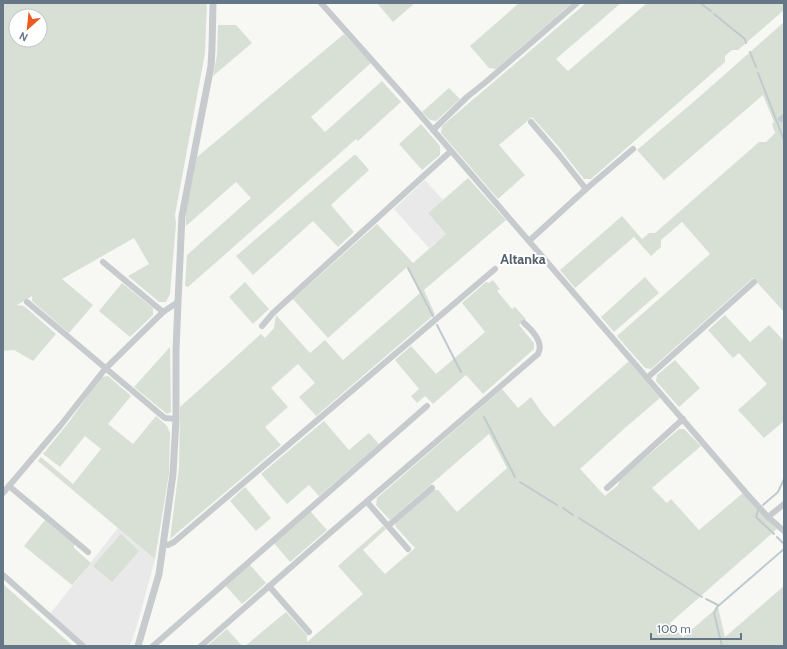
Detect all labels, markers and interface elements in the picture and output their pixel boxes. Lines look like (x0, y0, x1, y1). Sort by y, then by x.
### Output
north arrow (8, 8, 48, 48)
text: N (17, 29, 30, 45)
district label: Altanka (500, 250, 546, 268)
scale bar (651, 615, 741, 641)
text: 100 m (657, 621, 691, 636)

